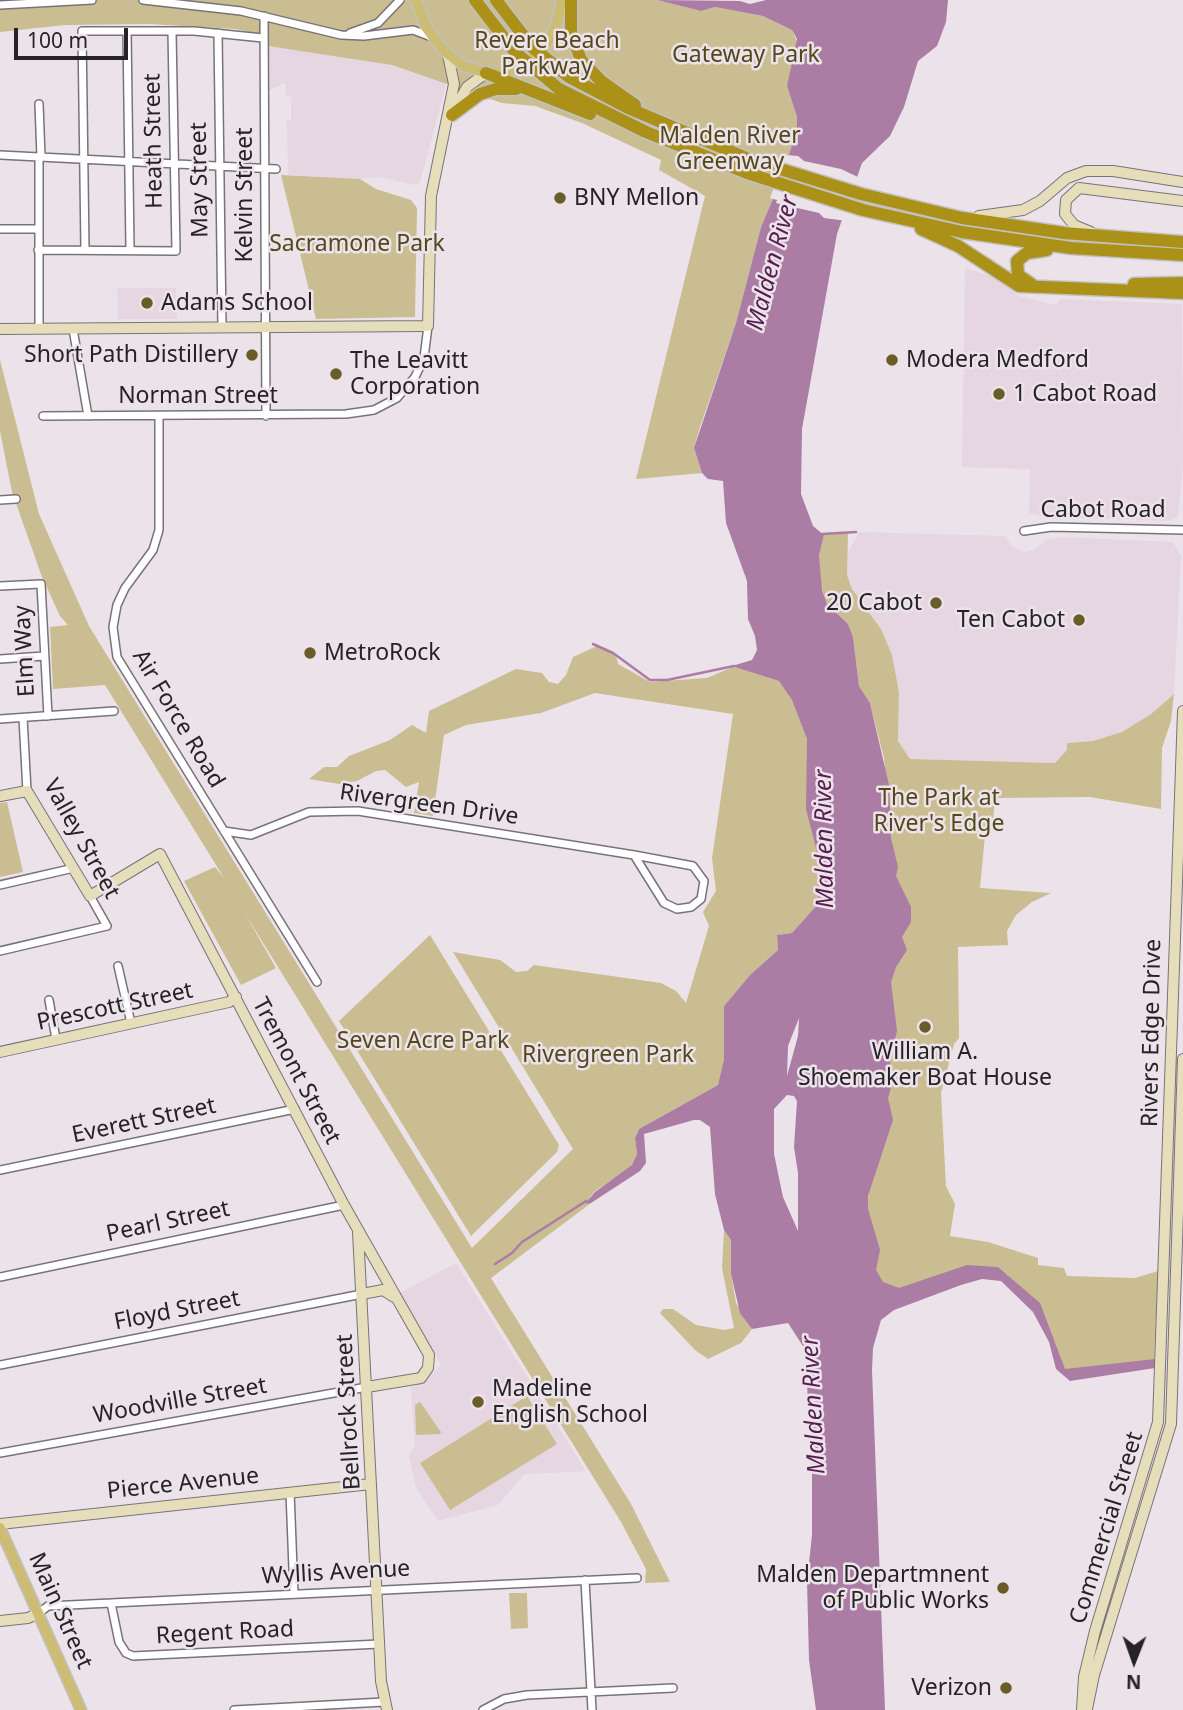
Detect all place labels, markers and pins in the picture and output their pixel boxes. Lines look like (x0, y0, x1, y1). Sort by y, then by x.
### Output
place label: BNY Mellon (574, 184, 699, 212)
marker: BNY Mellon (552, 190, 568, 206)
place label: Adams School (161, 289, 313, 317)
marker: Adams School (139, 295, 155, 311)
place label: Short Path Distillery (24, 341, 238, 369)
place label: Modera Medford (906, 346, 1089, 374)
marker: Short Path Distillery (244, 347, 260, 363)
place label: The Leavitt Corporation (350, 347, 480, 401)
marker: Modera Medford (884, 352, 900, 368)
marker: The Leavitt Corporation (328, 366, 344, 382)
place label: 1 Cabot Road (1013, 380, 1157, 408)
marker: 1 Cabot Road (991, 386, 1007, 402)
place label: 20 Cabot (826, 589, 922, 617)
marker: 20 Cabot (928, 595, 944, 611)
place label: Ten Cabot (957, 606, 1065, 634)
marker: Ten Cabot (1071, 612, 1087, 628)
place label: MetroRock (324, 639, 441, 667)
marker: MetroRock (302, 645, 318, 661)
marker: William A. Shoemaker Boat House (917, 1019, 933, 1035)
place label: William A. Shoemaker Boat House (798, 1038, 1052, 1092)
place label: Madeline English School (492, 1375, 648, 1429)
marker: Madeline English School (470, 1394, 486, 1410)
place label: Malden Departmnent of Public Works (756, 1561, 989, 1615)
marker: Malden Departmnent of Public Works (995, 1580, 1011, 1596)
place label: Verizon (911, 1674, 992, 1702)
marker: Verizon (998, 1680, 1014, 1696)

